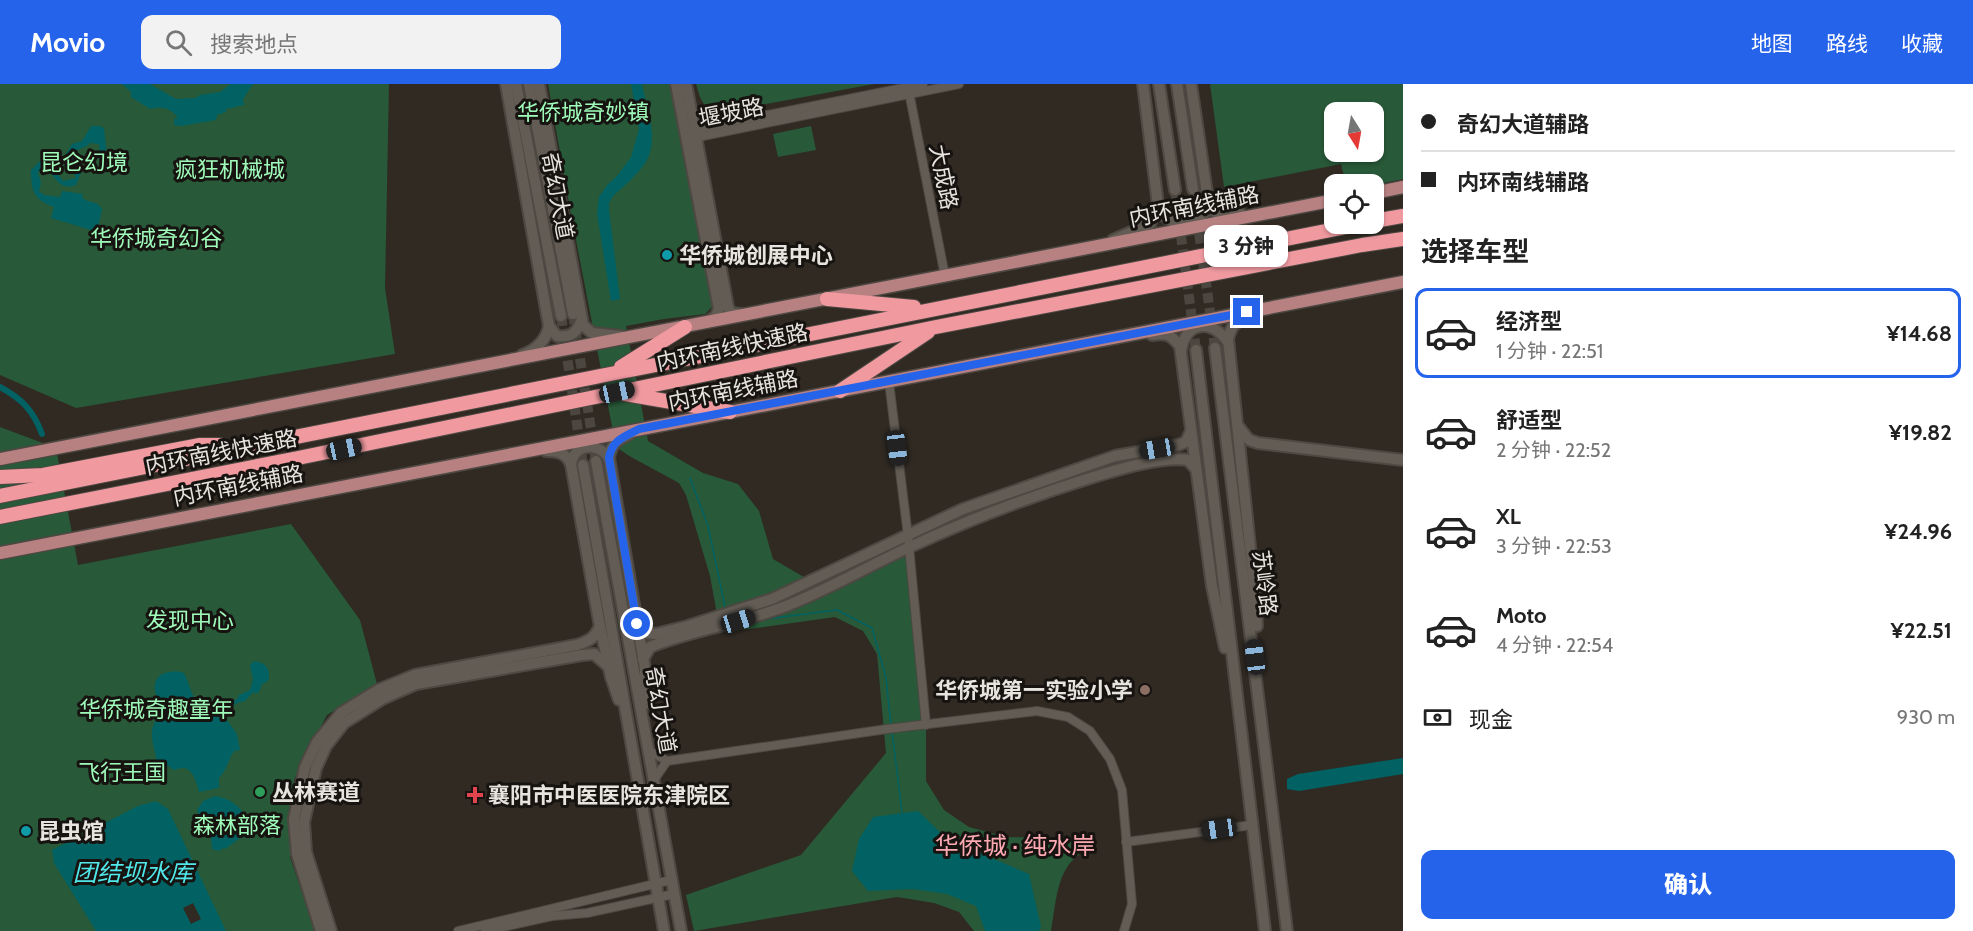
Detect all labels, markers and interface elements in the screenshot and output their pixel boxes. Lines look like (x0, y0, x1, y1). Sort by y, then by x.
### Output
search box (141, 15, 561, 69)
text: Movio (30, 25, 105, 59)
icon: search (162, 26, 195, 59)
text: 搜索地点 (210, 31, 298, 58)
text: 地图 (1751, 31, 1793, 56)
text: 路线 (1826, 31, 1868, 56)
text: 收藏 (1901, 31, 1943, 56)
street label: 堰坡路 (696, 93, 766, 132)
park label: 华侨城奇妙镇 (517, 99, 649, 126)
north arrow (1324, 102, 1384, 162)
map controls (1324, 102, 1384, 234)
text: 奇幻大道辅路 (1457, 111, 1589, 138)
street label: 大成路 (924, 142, 963, 212)
park label: 昆仑幻境 (40, 149, 128, 176)
street label: 奇幻大道 (536, 150, 579, 242)
park label: 疯狂机械城 (175, 156, 285, 183)
text: 内环南线辅路 (1457, 169, 1589, 196)
button: locate (1324, 174, 1384, 234)
street label: 内环南线辅路 (1127, 181, 1261, 232)
park label: 华侨城奇幻谷 (90, 225, 222, 252)
callout: 3 分钟 (1205, 225, 1289, 267)
text: 3 分钟 (1218, 234, 1274, 258)
text: 选择车型 (1421, 235, 1529, 268)
place label: 华侨城创展中心 (679, 242, 833, 269)
marker: 华侨城创展中心 (660, 248, 674, 262)
route end (1233, 298, 1260, 325)
icon: car (1424, 306, 1478, 360)
text: 经济型 (1496, 308, 1562, 335)
street label: 内环南线快速路 (654, 318, 810, 377)
text: ¥14.68 (1886, 320, 1952, 347)
text: 1 分钟 · 22:51 (1496, 339, 1603, 363)
street label: 内环南线辅路 (666, 365, 800, 416)
car (598, 379, 636, 405)
icon: car (1424, 405, 1478, 459)
text: 舒适型 (1496, 407, 1562, 434)
text: ¥19.82 (1889, 419, 1952, 446)
street label: 内环南线快速路 (143, 425, 299, 480)
car (886, 429, 908, 467)
car (325, 436, 363, 462)
car (1138, 437, 1176, 461)
text: 2 分钟 · 22:52 (1496, 438, 1611, 462)
street label: 内环南线辅路 (171, 460, 305, 511)
text: XL (1496, 503, 1521, 530)
icon: car (1424, 504, 1478, 558)
text: ¥24.96 (1884, 518, 1952, 545)
text: 3 分钟 · 22:53 (1496, 534, 1612, 558)
street label: 苏岭路 (1247, 549, 1282, 617)
text: Moto (1496, 602, 1547, 629)
icon: car (1424, 603, 1478, 657)
park label: 发现中心 (146, 607, 234, 634)
car (718, 607, 758, 635)
route start (623, 610, 650, 637)
text: ¥22.51 (1891, 617, 1952, 644)
text: 4 分钟 · 22:54 (1496, 633, 1613, 657)
car (1244, 638, 1266, 676)
street label: 奇幻大道 (640, 664, 681, 756)
place label: 华侨城第一实验小学 (935, 677, 1133, 704)
marker: 华侨城第一实验小学 (1138, 683, 1152, 697)
park label: 华侨城奇趣童年 (79, 696, 233, 723)
icon: cash (1421, 701, 1454, 734)
text: 930 m (1897, 705, 1955, 729)
text: 现金 (1469, 706, 1513, 733)
park label: 飞行王国 (78, 759, 166, 786)
place label: 丛林赛道 (272, 779, 360, 806)
place label: 襄阳市中医医院东津院区 (488, 782, 730, 809)
marker: 丛林赛道 (253, 785, 267, 799)
marker: 襄阳市中医医院东津院区 (466, 786, 484, 804)
park label: 森林部落 (193, 812, 281, 839)
place label: 昆虫馆 (38, 818, 104, 845)
car (1200, 818, 1238, 840)
marker: 昆虫馆 (19, 824, 33, 838)
district label: 华侨城 · 纯水岸 (935, 831, 1095, 860)
button: 确认 (1421, 850, 1955, 919)
water label: 团结坝水库 (73, 858, 197, 887)

